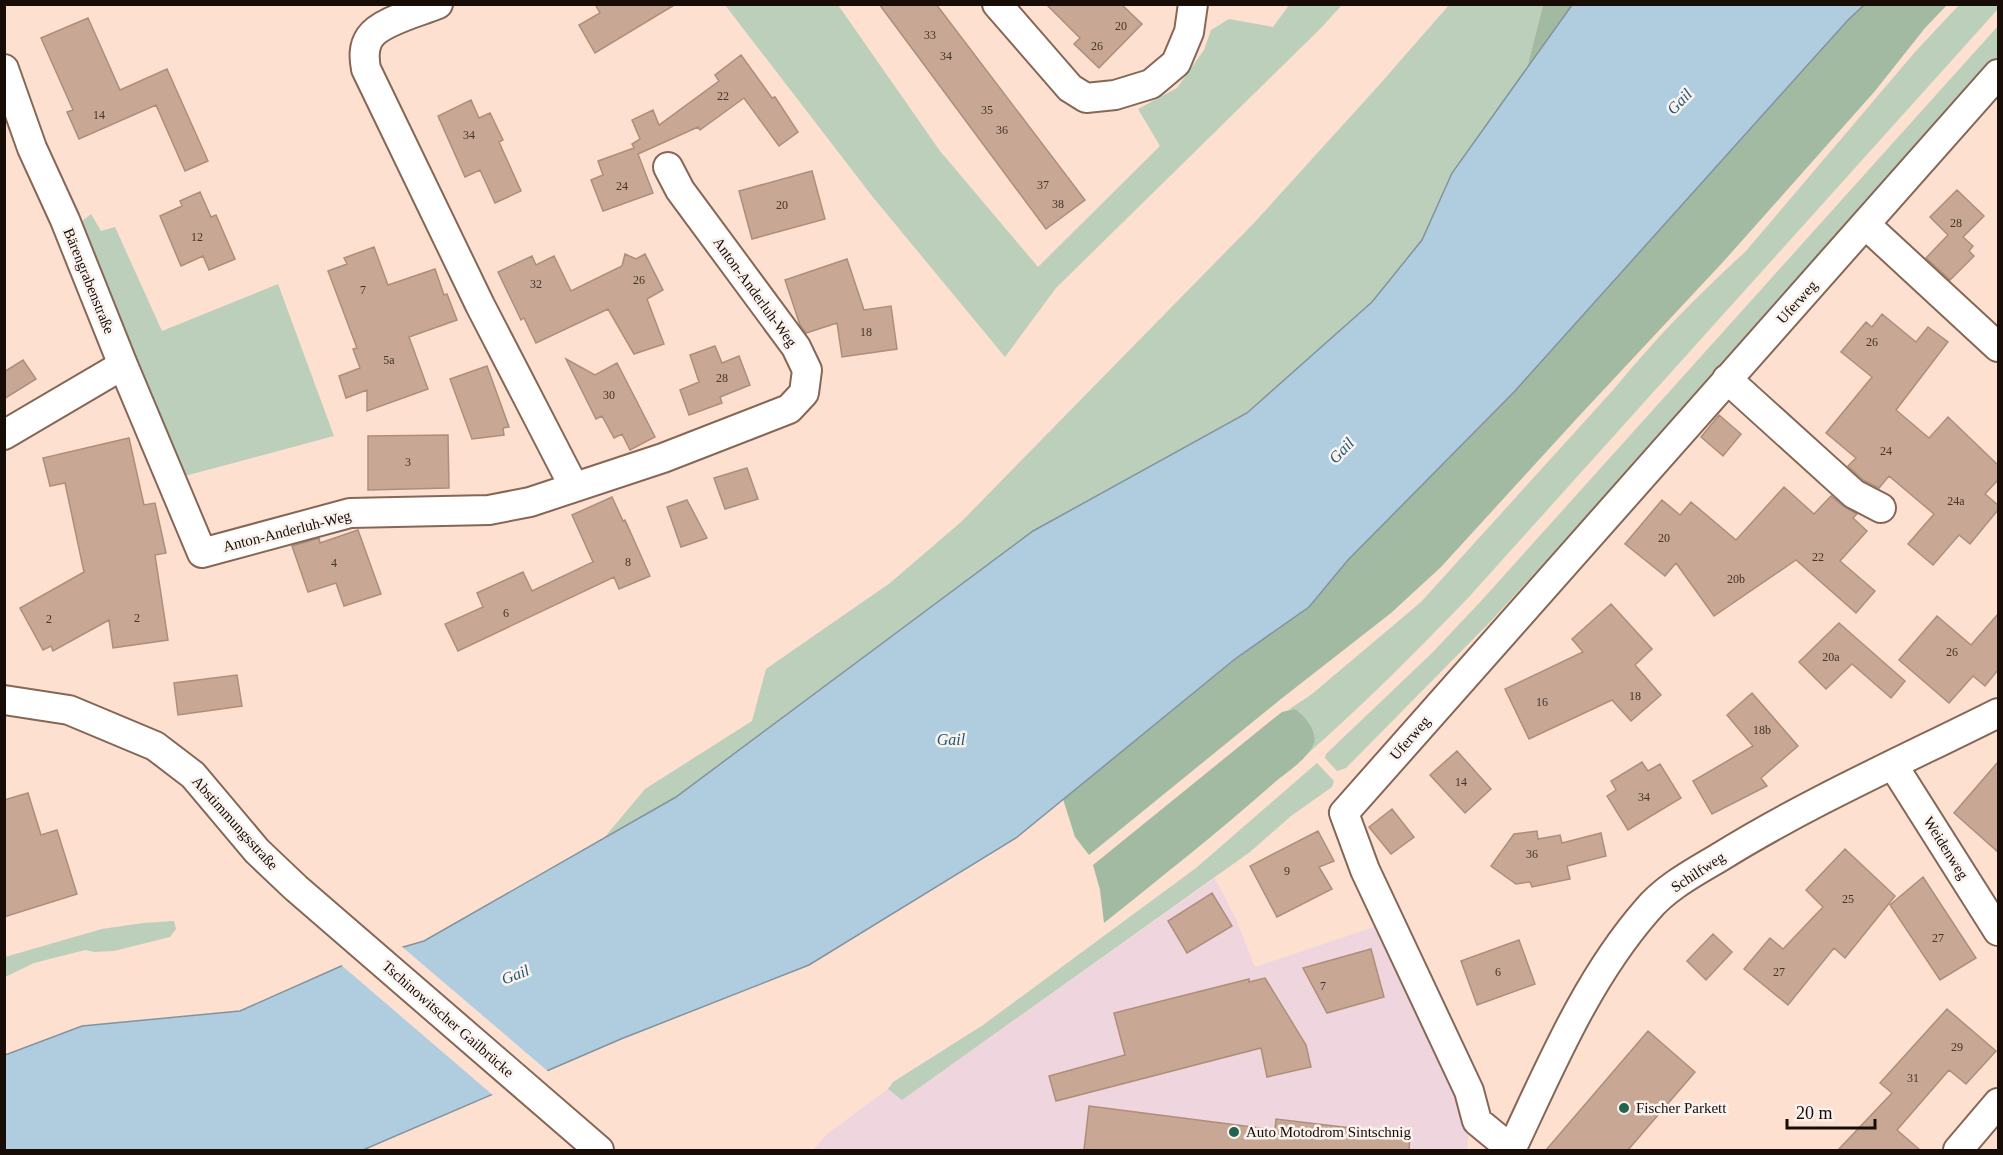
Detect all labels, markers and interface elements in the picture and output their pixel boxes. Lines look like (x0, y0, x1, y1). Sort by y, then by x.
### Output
house number: 20 (1115, 19, 1127, 33)
house number: 33 (924, 28, 936, 42)
house number: 26 (1091, 39, 1103, 53)
house number: 34 (940, 49, 952, 63)
water label: Gail (1663, 85, 1696, 117)
house number: 22 (717, 89, 729, 103)
house number: 35 (981, 103, 993, 117)
house number: 14 (93, 108, 105, 122)
house number: 36 (996, 123, 1008, 137)
house number: 34 (463, 128, 475, 142)
house number: 37 (1037, 178, 1049, 192)
house number: 24 (616, 179, 628, 193)
house number: 38 (1052, 197, 1064, 211)
house number: 20 (776, 198, 788, 212)
house number: 28 (1950, 216, 1962, 230)
street label: Bärengrabenstraße (61, 226, 118, 336)
house number: 12 (191, 230, 203, 244)
street label: Anton-Anderluh-Weg (710, 234, 800, 350)
house number: 26 (633, 273, 645, 287)
house number: 32 (530, 277, 542, 291)
street label: Uferweg (1773, 277, 1821, 327)
house number: 7 (360, 283, 366, 297)
house number: 18 (860, 325, 872, 339)
house number: 26 (1866, 335, 1878, 349)
house number: 5a (383, 353, 395, 367)
house number: 28 (716, 371, 728, 385)
house number: 30 (603, 388, 615, 402)
water label: Gail (1325, 434, 1358, 466)
house number: 24 (1880, 444, 1892, 458)
house number: 3 (405, 455, 411, 469)
house number: 24a (1947, 494, 1965, 508)
street label: Anton-Anderluh-Weg (221, 507, 353, 555)
house number: 20 (1658, 531, 1670, 545)
house number: 22 (1812, 550, 1824, 564)
house number: 8 (625, 555, 631, 569)
house number: 4 (331, 556, 337, 570)
house number: 20b (1727, 572, 1745, 586)
house number: 6 (503, 606, 509, 620)
house number: 2 (134, 611, 140, 625)
house number: 2 (46, 612, 52, 626)
house number: 26 (1946, 645, 1958, 659)
house number: 20a (1822, 650, 1840, 664)
house number: 18 (1629, 689, 1641, 703)
house number: 16 (1536, 695, 1548, 709)
street label: Uferweg (1387, 713, 1434, 763)
house number: 18b (1753, 723, 1771, 737)
water label: Gail (937, 731, 966, 748)
street label: Abstimmungsstraße (189, 773, 281, 873)
house number: 14 (1455, 775, 1467, 789)
house number: 34 (1638, 790, 1650, 804)
street label: Weidenweg (1921, 814, 1972, 883)
house number: 36 (1526, 847, 1538, 861)
street label: Schilfweg (1668, 848, 1728, 895)
house number: 9 (1284, 864, 1290, 878)
house number: 25 (1842, 892, 1854, 906)
house number: 27 (1932, 931, 1944, 945)
street label: Tschinowitscher Gailbrücke (379, 958, 517, 1081)
water label: Gail (499, 961, 532, 988)
house number: 6 (1495, 965, 1501, 979)
house number: 27 (1773, 965, 1785, 979)
house number: 7 (1320, 979, 1326, 993)
house number: 29 (1951, 1040, 1963, 1054)
house number: 31 (1907, 1071, 1919, 1085)
scale bar (1787, 1092, 1876, 1130)
place label: Fischer Parkett (1636, 1100, 1727, 1116)
marker: Fischer Parkett (1617, 1101, 1631, 1115)
text: 20 m (1796, 1103, 1833, 1123)
place label: Auto Motodrom Sintschnig (1246, 1124, 1412, 1140)
marker: Auto Motodrom Sintschnig (1227, 1125, 1241, 1139)

